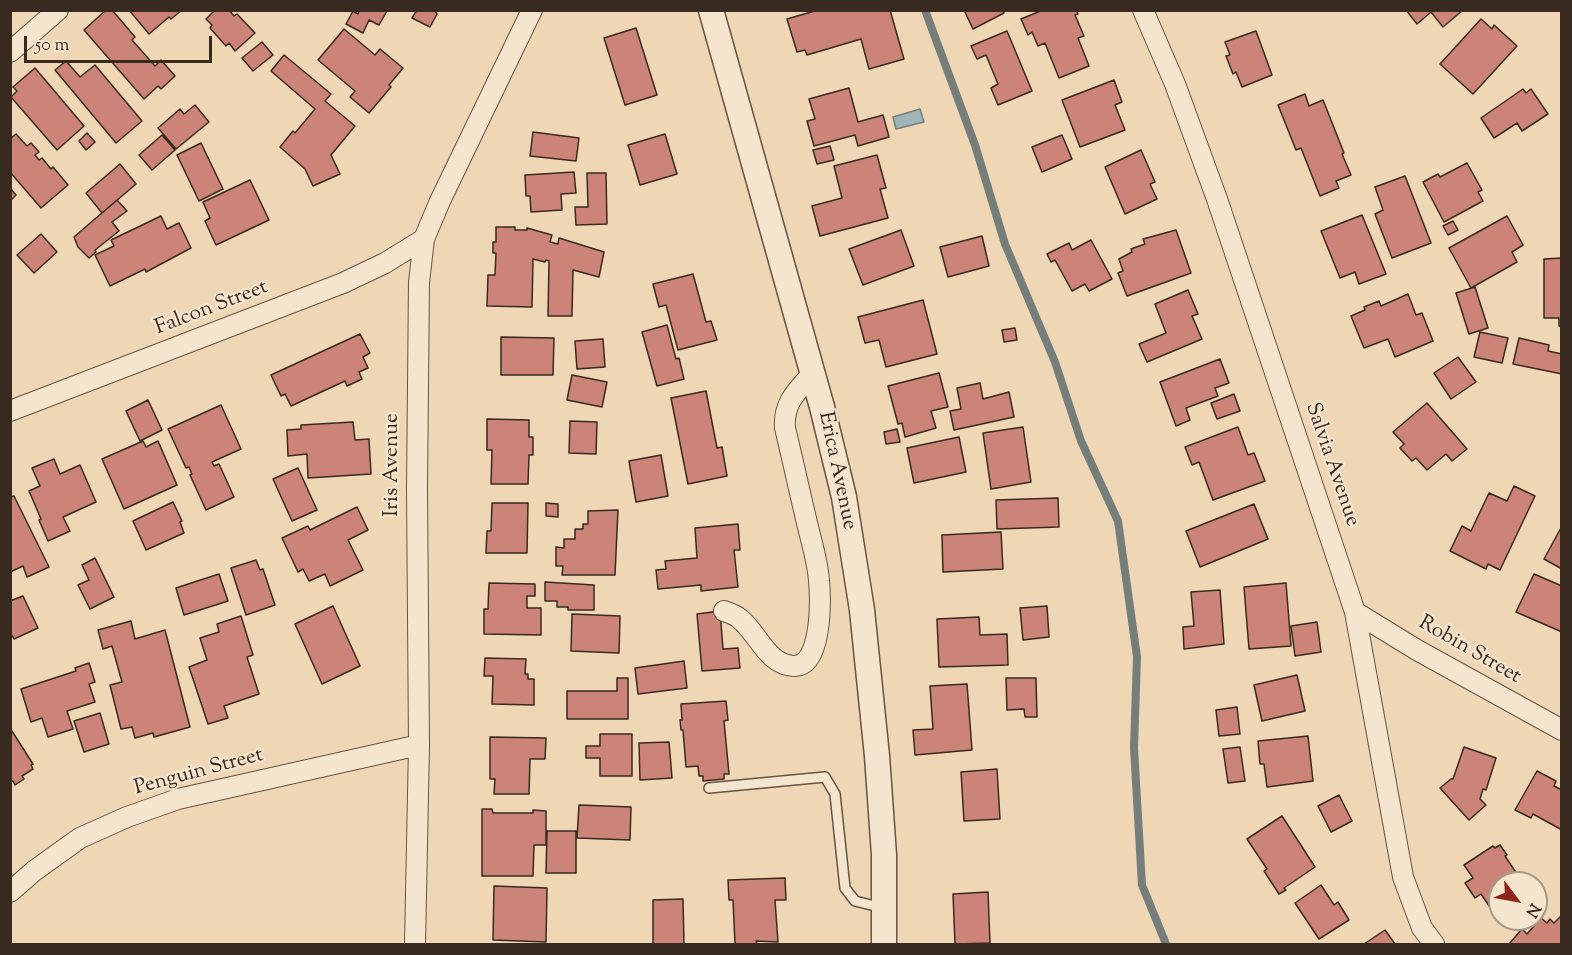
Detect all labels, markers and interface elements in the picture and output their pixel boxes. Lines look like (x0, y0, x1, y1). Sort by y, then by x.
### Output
scale bar (27, 24, 214, 62)
text: 50 m (35, 33, 69, 59)
street label: Falcon Street (152, 276, 272, 342)
street label: Salvia Avenue (1298, 400, 1364, 530)
street label: Erica Avenue (811, 410, 861, 532)
street label: Iris Avenue (380, 413, 406, 517)
street label: Robin Street (1413, 612, 1525, 690)
street label: Penguin Street (132, 744, 266, 802)
north arrow (1488, 871, 1548, 931)
text: N (1519, 898, 1545, 921)

